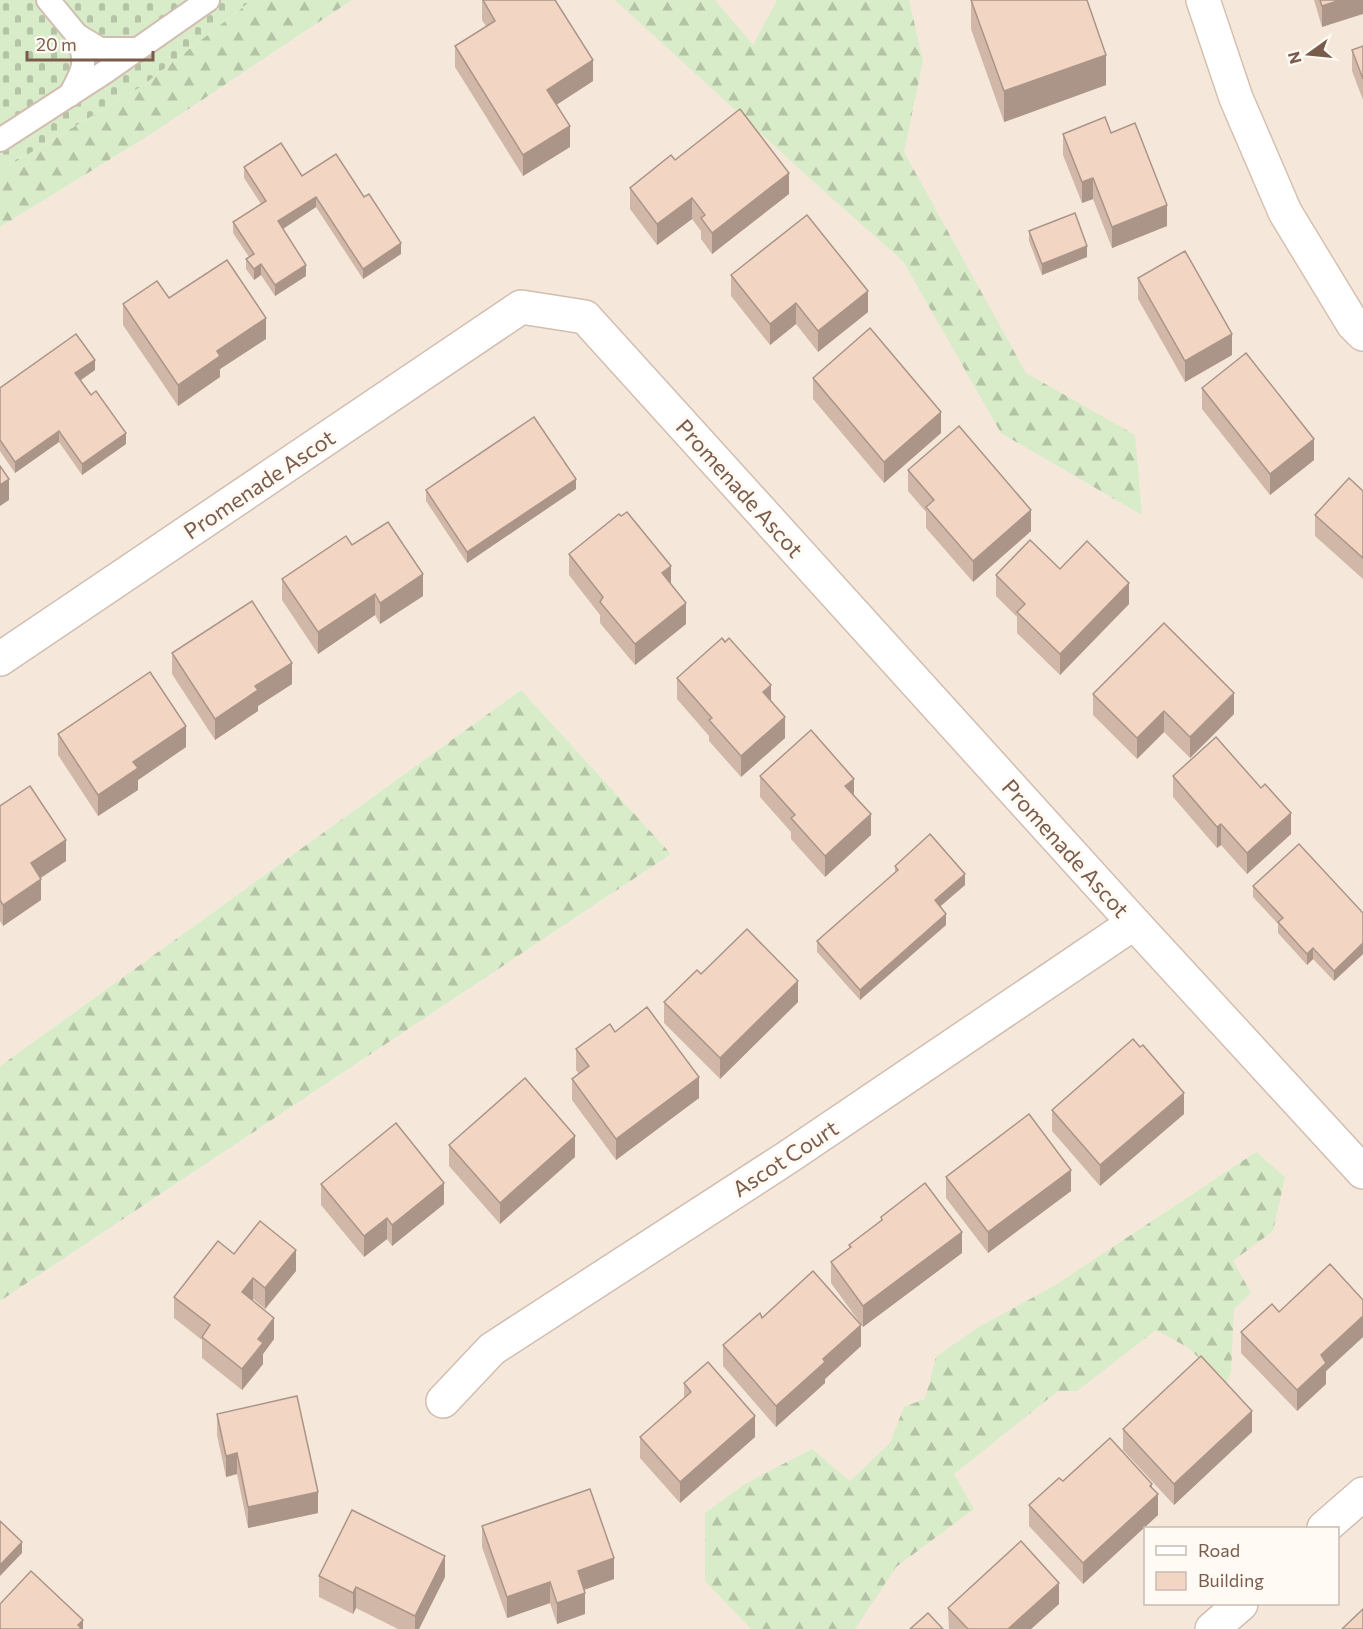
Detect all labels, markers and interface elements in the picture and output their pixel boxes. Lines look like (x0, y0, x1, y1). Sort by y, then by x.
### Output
scale bar (27, 24, 153, 62)
north arrow (1279, 24, 1339, 84)
text: 20 m (36, 33, 77, 55)
text: N (1283, 50, 1305, 66)
street label: Promenade Ascot (671, 413, 809, 563)
street label: Promenade Ascot (178, 423, 340, 545)
street label: Promenade Ascot (997, 773, 1135, 923)
street label: Ascot Court (727, 1114, 843, 1202)
legend (1144, 1527, 1339, 1605)
text: Road (1198, 1539, 1240, 1561)
text: Building (1198, 1569, 1264, 1591)

